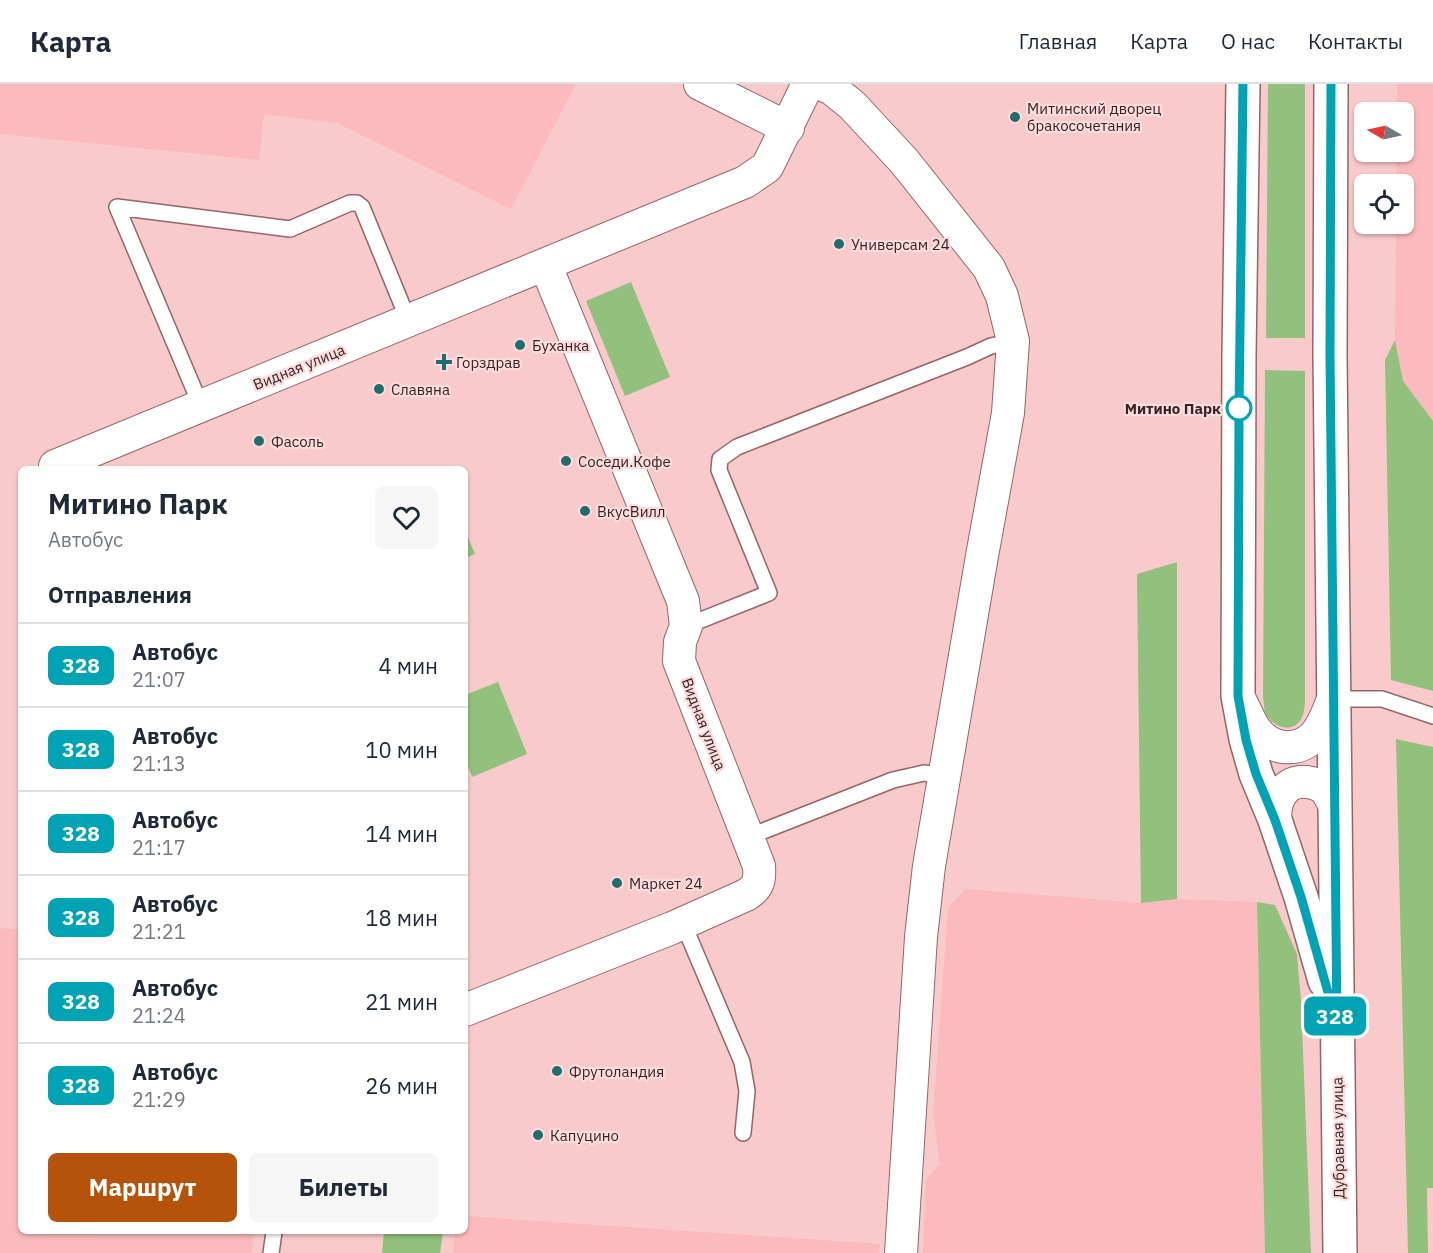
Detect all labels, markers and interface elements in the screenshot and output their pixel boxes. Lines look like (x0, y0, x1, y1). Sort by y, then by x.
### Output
text: Карта (30, 23, 111, 60)
text: Главная (1019, 27, 1097, 55)
text: Карта (1130, 27, 1188, 55)
text: О нас (1221, 27, 1275, 55)
text: Контакты (1308, 27, 1403, 55)
place label: Митинский дворец бракосочетания (1027, 99, 1161, 135)
north arrow (1354, 102, 1414, 162)
map controls (1354, 102, 1414, 234)
marker: Митинский дворец бракосочетания (1008, 110, 1022, 124)
button: locate (1354, 174, 1414, 234)
place label: Универсам 24 (851, 235, 950, 254)
marker: Универсам 24 (832, 237, 846, 251)
place label: Буханка (532, 336, 589, 355)
marker: Буханка (513, 338, 527, 352)
street label: Видная улица (250, 340, 348, 394)
place label: Горздрав (456, 353, 521, 372)
marker: Горздрав (437, 355, 451, 369)
place label: Славяна (391, 380, 450, 399)
marker: Славяна (372, 382, 386, 396)
marker: Митино Парк (1226, 395, 1252, 421)
place label: Митино Парк (1125, 399, 1221, 418)
place label: Фасоль (271, 432, 324, 451)
marker: Фасоль (252, 434, 266, 448)
place label: Соседи.Кофе (578, 452, 671, 471)
marker: Соседи.Кофе (559, 454, 573, 468)
text: Митино Парк (48, 485, 228, 522)
button: heart (375, 486, 438, 549)
place label: ВкусВилл (597, 502, 665, 521)
marker: ВкусВилл (578, 504, 592, 518)
text: Автобус (48, 526, 123, 553)
text: Отправления (48, 580, 192, 609)
text: Автобус (132, 637, 218, 666)
text: 328 (62, 651, 100, 679)
text: 4 мин (378, 651, 438, 680)
text: 21:07 (132, 666, 186, 693)
street label: Видная улица (678, 675, 730, 773)
text: Автобус (132, 721, 218, 750)
text: 328 (62, 735, 100, 763)
text: 10 мин (365, 735, 438, 764)
text: 21:13 (132, 750, 186, 777)
text: Автобус (132, 805, 218, 834)
text: 328 (62, 819, 100, 847)
text: 14 мин (365, 819, 438, 848)
text: 21:17 (132, 834, 186, 861)
place label: Маркет 24 (629, 874, 703, 893)
marker: Маркет 24 (610, 876, 624, 890)
text: Автобус (132, 889, 218, 918)
text: 328 (62, 903, 100, 931)
text: 18 мин (365, 903, 438, 932)
text: 21:21 (132, 918, 186, 945)
text: Автобус (132, 973, 218, 1002)
text: 328 (62, 987, 100, 1015)
text: 21 мин (365, 987, 438, 1016)
line badge: 328 (1300, 996, 1370, 1036)
text: 21:24 (132, 1002, 186, 1029)
text: 328 (1316, 1002, 1354, 1030)
text: Автобус (132, 1057, 218, 1086)
place label: Фрутоландия (569, 1062, 664, 1081)
marker: Фрутоландия (550, 1064, 564, 1078)
text: 328 (62, 1071, 100, 1099)
text: 26 мин (365, 1071, 438, 1100)
street label: Дубравная улица (1327, 1077, 1349, 1199)
text: 21:29 (132, 1086, 186, 1113)
place label: Капуцино (550, 1126, 619, 1145)
marker: Капуцино (531, 1128, 545, 1142)
button: Маршрут (48, 1153, 237, 1222)
button: Билеты (249, 1153, 438, 1222)

